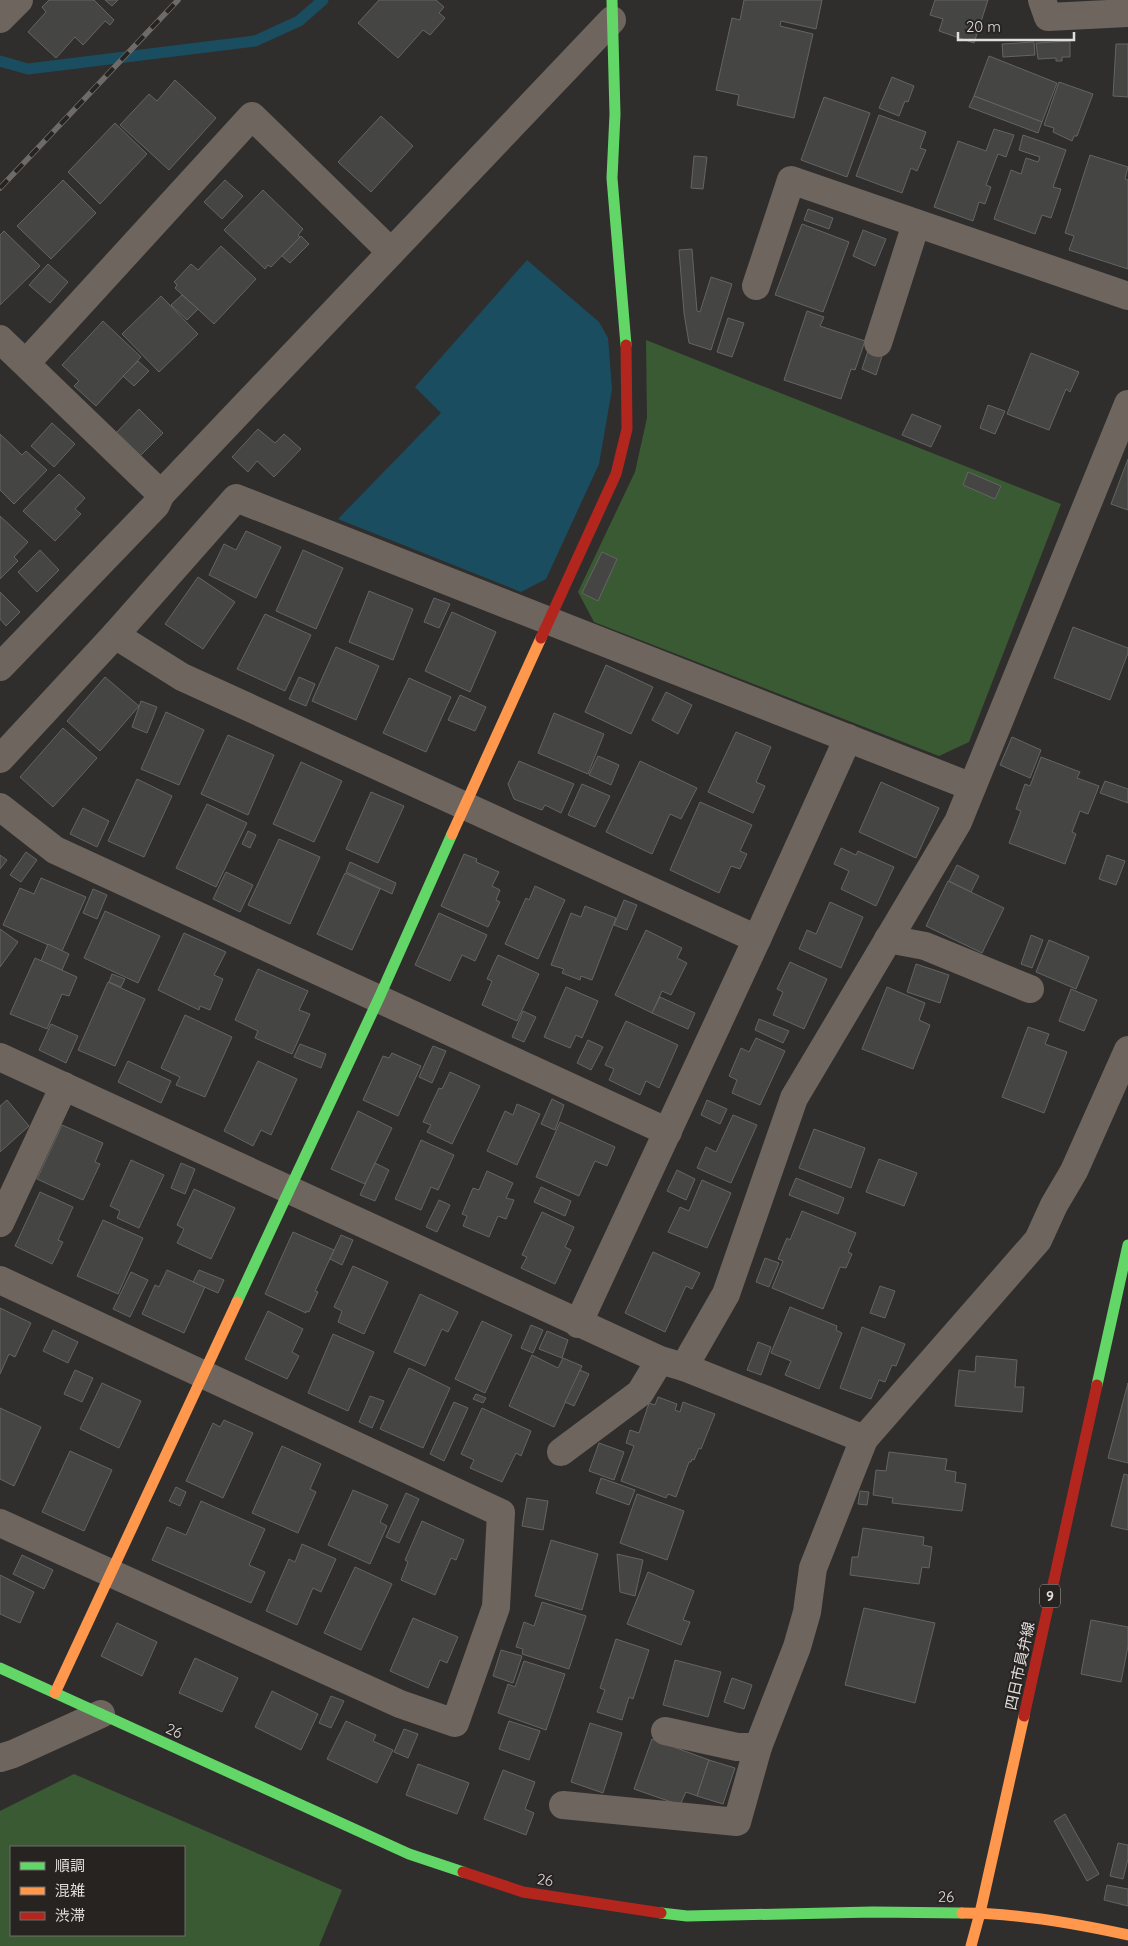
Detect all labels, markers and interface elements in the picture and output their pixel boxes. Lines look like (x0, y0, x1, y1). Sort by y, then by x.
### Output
scale bar (958, 10, 1074, 42)
text: 20 m (966, 17, 1001, 36)
road number: 9 (1040, 1584, 1060, 1608)
street label: 四日市員弁線 (1001, 1620, 1038, 1712)
street label: 26 (163, 1719, 186, 1743)
legend (10, 1846, 185, 1936)
text: 順調 (55, 1856, 85, 1875)
street label: 26 (535, 1869, 555, 1890)
text: 混雑 (55, 1881, 85, 1900)
street label: 26 (938, 1887, 954, 1906)
text: 渋滞 (55, 1906, 85, 1925)

